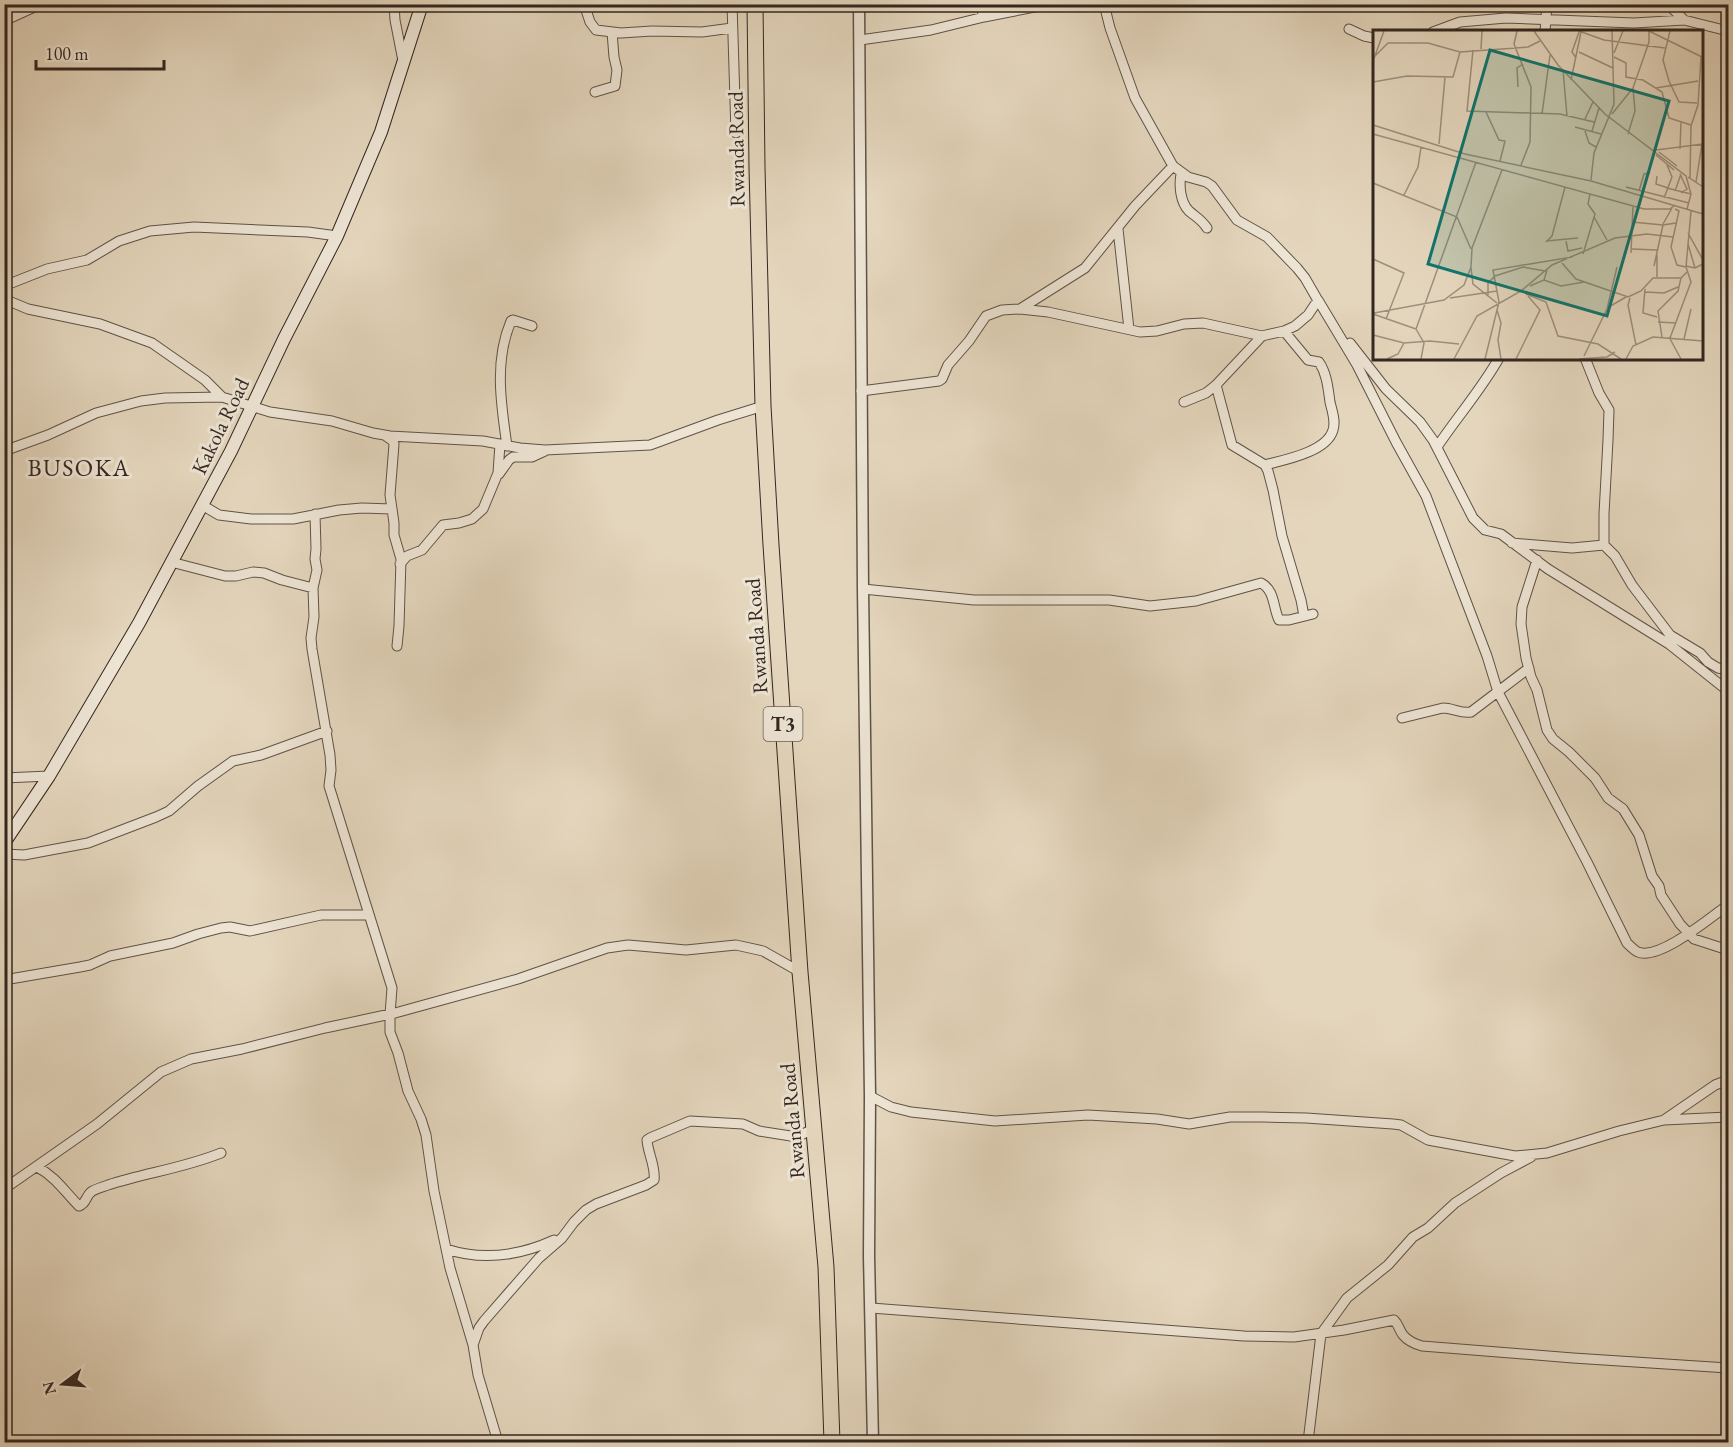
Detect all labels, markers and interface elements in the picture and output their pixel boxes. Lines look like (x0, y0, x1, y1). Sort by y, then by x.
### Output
inset map (1373, 30, 1703, 360)
scale bar (36, 33, 164, 71)
text: 100 m (45, 42, 89, 65)
street label: Rwanda Road (721, 91, 751, 207)
street label: Kakola Road (185, 373, 255, 479)
district label: BUSOKA (27, 452, 131, 483)
street label: Rwanda Road (738, 577, 774, 695)
road number: T3 (764, 707, 802, 741)
street label: Rwanda Road (773, 1062, 810, 1180)
north arrow (33, 1354, 93, 1414)
text: N (37, 1379, 61, 1397)

